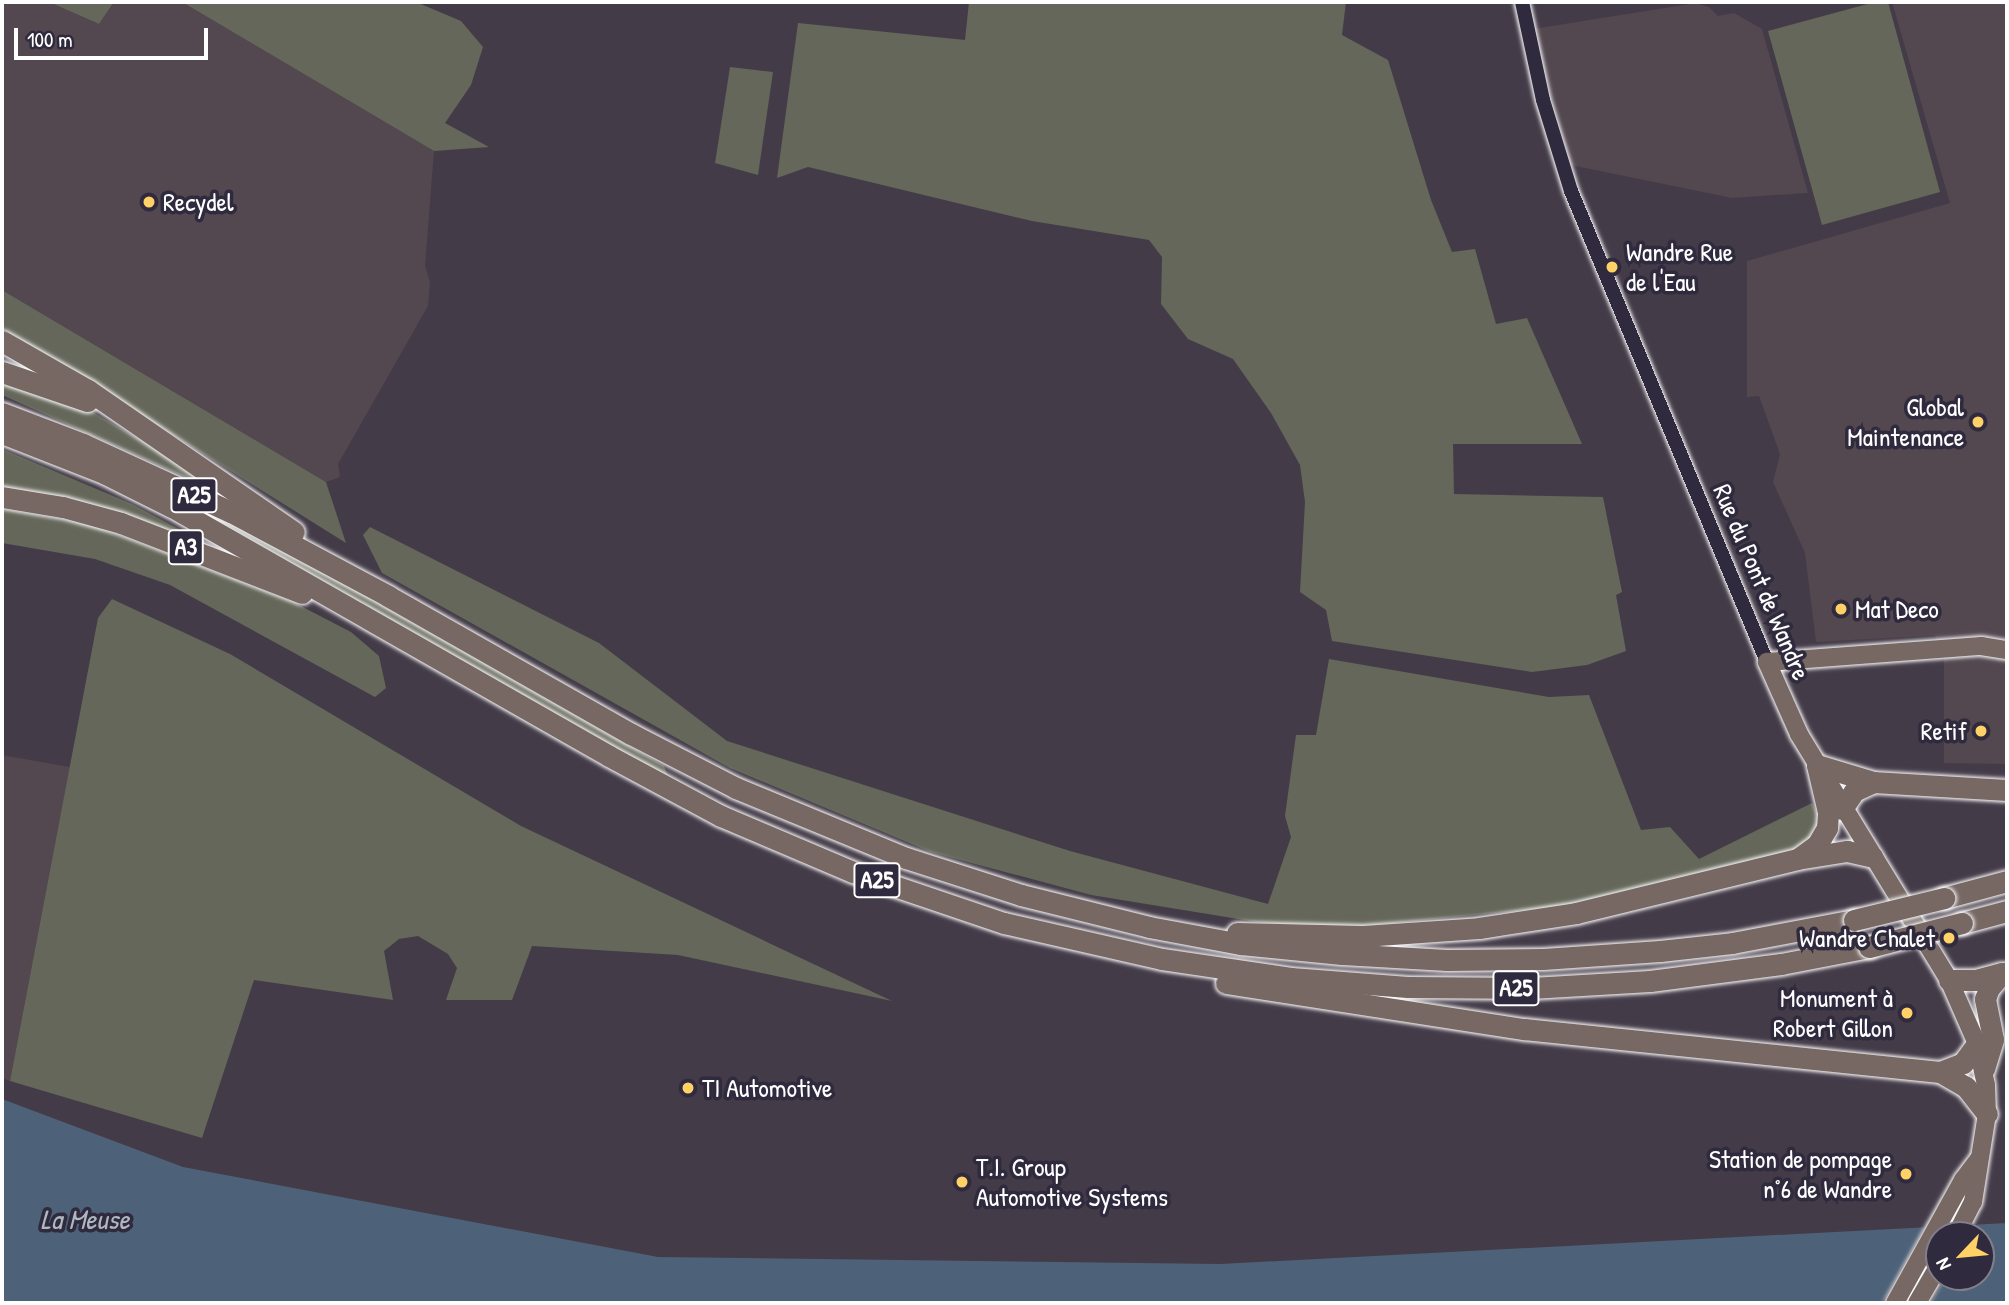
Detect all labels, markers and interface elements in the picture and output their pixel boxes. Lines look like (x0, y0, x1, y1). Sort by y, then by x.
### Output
scale bar (18, 14, 212, 58)
text: 100 m (27, 25, 73, 54)
place label: Recydel (163, 186, 234, 218)
marker: Recydel (141, 194, 157, 210)
place label: Wandre Rue de l'Eau (1626, 236, 1733, 298)
marker: Wandre Rue de l'Eau (1604, 259, 1620, 275)
place label: Global Maintenance (1847, 391, 1964, 452)
marker: Global Maintenance (1970, 414, 1986, 430)
road number: A25 (170, 474, 218, 516)
street label: Rue du Pont de Wandre (1707, 479, 1817, 685)
road number: A3 (167, 526, 205, 568)
place label: Mat Deco (1855, 593, 1939, 625)
marker: Mat Deco (1833, 601, 1849, 617)
place label: Retif (1921, 715, 1967, 747)
marker: Retif (1973, 723, 1989, 739)
road number: A25 (852, 860, 902, 900)
place label: Wandre Chalet (1799, 922, 1935, 954)
marker: Wandre Chalet (1941, 930, 1957, 946)
road number: A25 (1492, 968, 1540, 1008)
place label: Monument à Robert Gillon (1773, 982, 1893, 1044)
marker: Monument à Robert Gillon (1899, 1005, 1915, 1021)
place label: TI Automotive (702, 1072, 832, 1104)
marker: TI Automotive (680, 1080, 696, 1096)
place label: Station de pompage n°6 de Wandre (1709, 1143, 1892, 1204)
place label: T.I. Group Automotive Systems (976, 1151, 1168, 1212)
marker: Station de pompage n°6 de Wandre (1898, 1166, 1914, 1182)
marker: T.I. Group Automotive Systems (954, 1174, 970, 1190)
water label: La Meuse (41, 1202, 129, 1236)
north arrow (1925, 1221, 1995, 1291)
text: N (1929, 1254, 1957, 1275)

